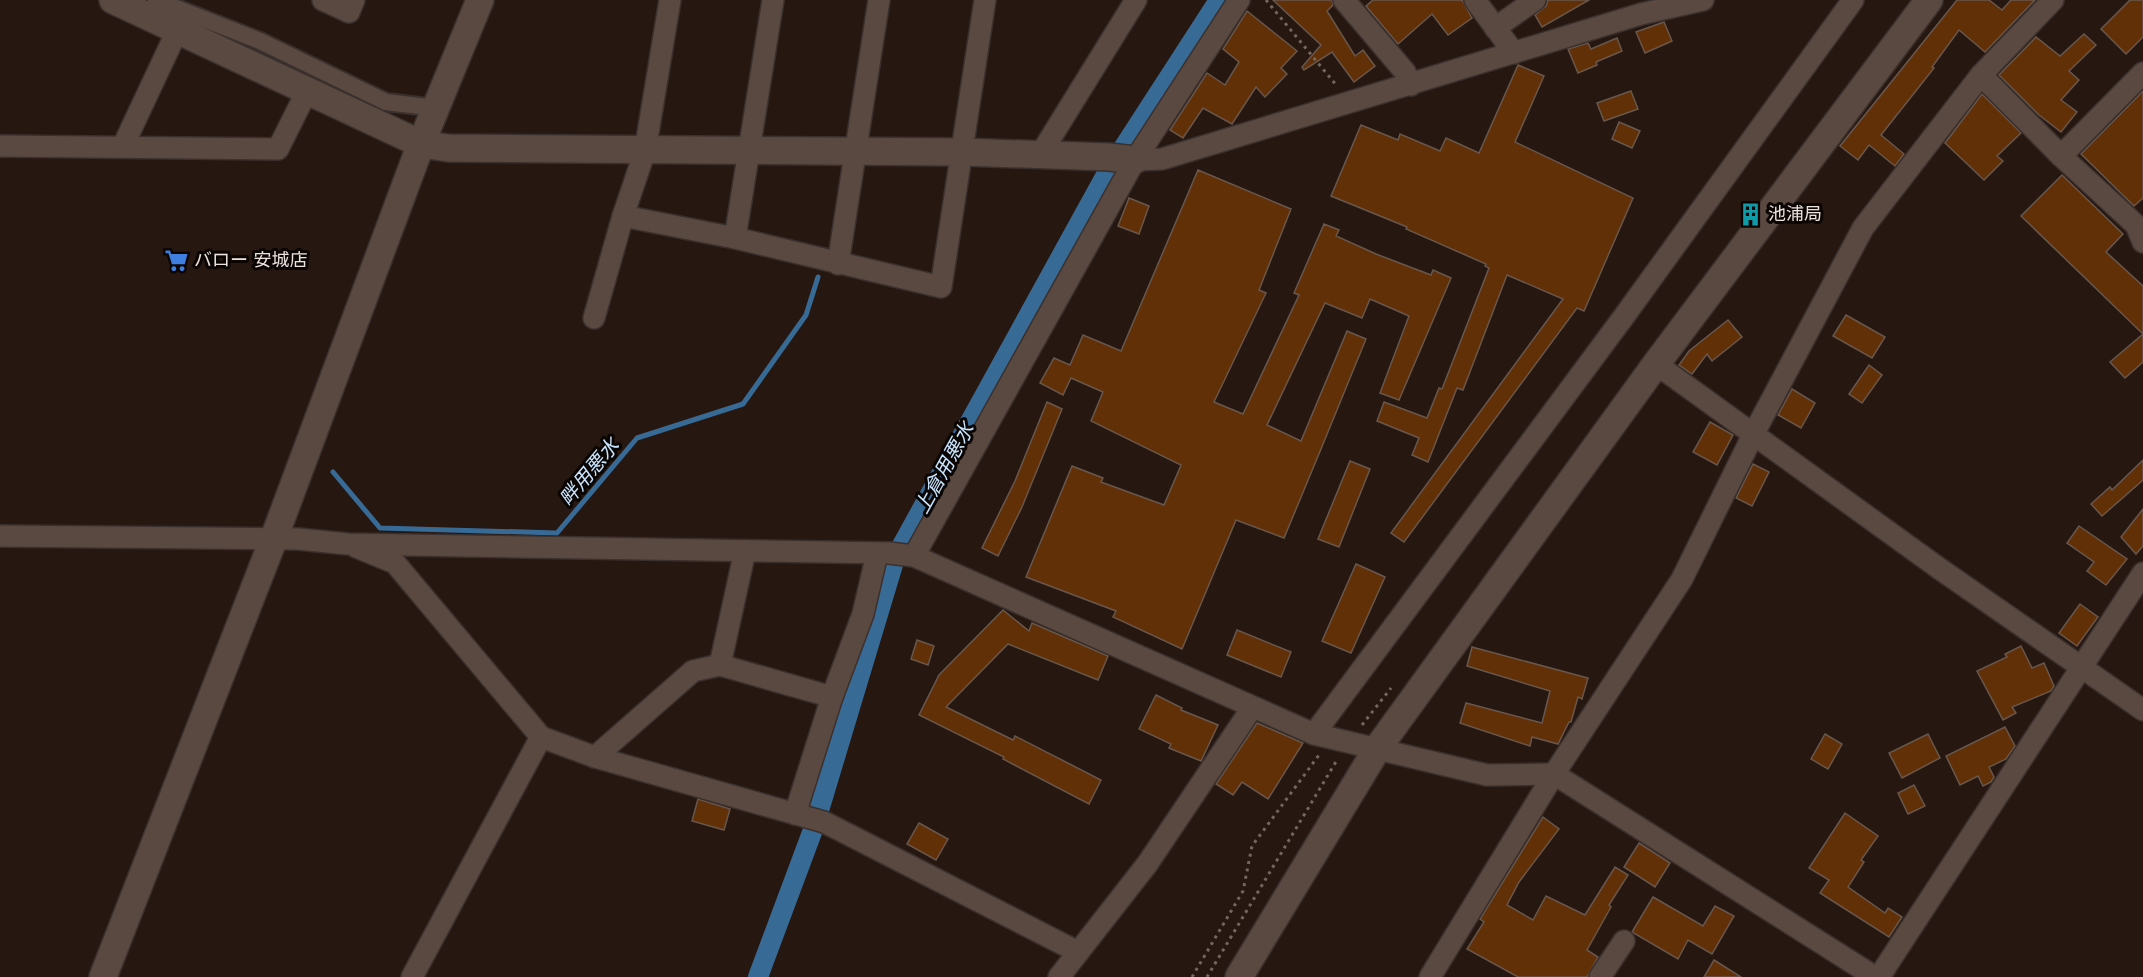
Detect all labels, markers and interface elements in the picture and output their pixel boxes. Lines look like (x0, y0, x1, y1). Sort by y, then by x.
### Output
building icon: 池浦局 (1737, 201, 1763, 227)
place label: 池浦局 (1768, 201, 1822, 227)
supermarket icon: バロー 安城店 (163, 247, 189, 273)
place label: バロー 安城店 (194, 247, 307, 273)
water label: 上倉用悪水 (908, 416, 982, 519)
water label: 畔用悪水 (553, 431, 627, 512)

